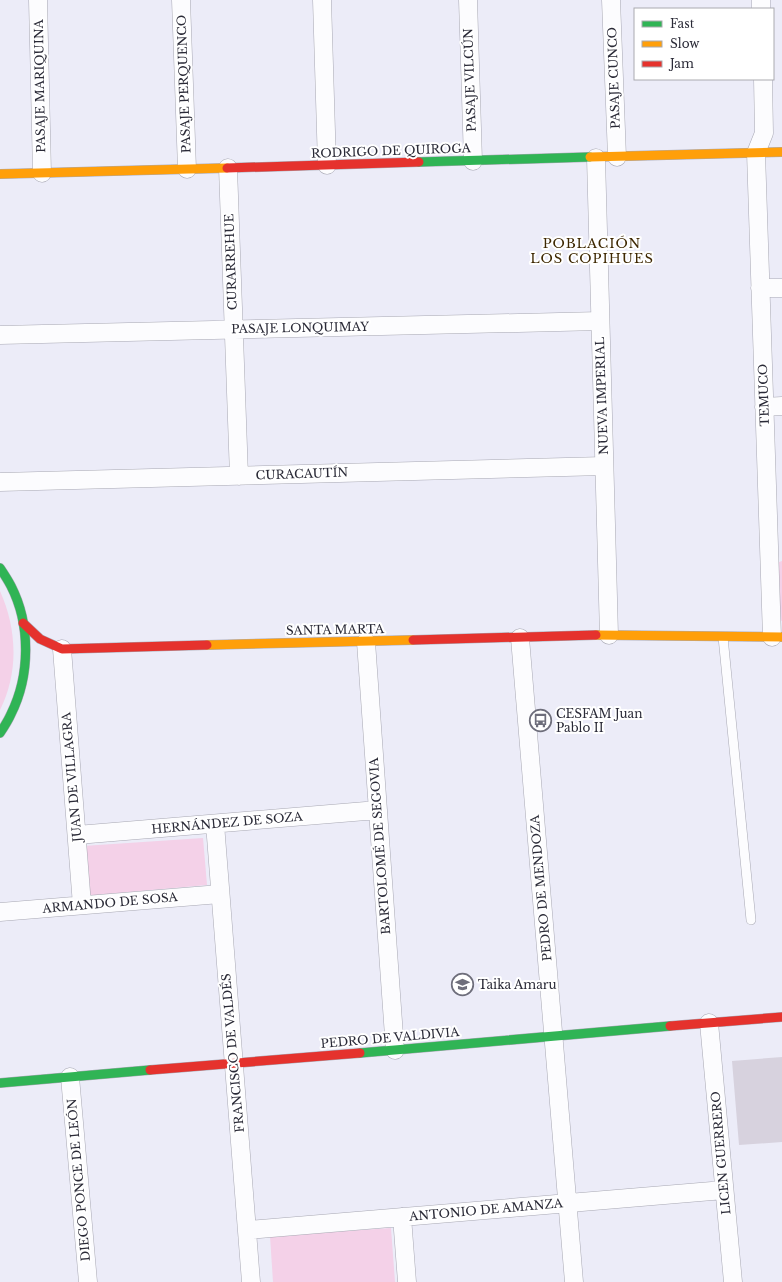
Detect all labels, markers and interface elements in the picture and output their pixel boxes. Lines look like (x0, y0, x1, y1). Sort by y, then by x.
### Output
legend (634, 8, 774, 80)
street label: PASAJE PERQUENCO (174, 14, 193, 154)
text: Fast (670, 16, 695, 31)
street label: PASAJE MARIQUINA (31, 18, 48, 153)
street label: PASAJE CUNCO (604, 27, 623, 129)
street label: PASAJE VILCÚN (459, 28, 479, 132)
text: Slow (670, 36, 700, 51)
text: Jam (668, 56, 694, 71)
street label: RODRIGO DE QUIROGA (311, 140, 472, 161)
street label: CURARREHUE (221, 213, 240, 310)
district label: POBLACIÓN LOS COPIHUES (530, 235, 654, 267)
street label: PASAJE LONQUIMAY (231, 319, 369, 336)
street label: NUEVA IMPERIAL (592, 337, 611, 455)
street label: TEMUCO (755, 363, 772, 427)
street label: CURACAUTÍN (255, 463, 349, 483)
street label: SANTA MARTA (286, 621, 385, 638)
place label: CESFAM Juan Pablo II (556, 706, 643, 735)
bus stop icon: CESFAM Juan Pablo II (528, 708, 554, 734)
street label: JUAN DE VILLAGRA (58, 711, 85, 845)
street label: BARTOLOMÉ DE SEGOVIA (365, 756, 393, 935)
street label: HERNÁNDEZ DE SOZA (151, 807, 304, 837)
street label: PEDRO DE MENDOZA (527, 813, 554, 962)
street label: ARMANDO DE SOSA (41, 889, 179, 916)
school or university icon: Taika Amaru (449, 972, 475, 998)
street label: FRANCISCO DE VALDÉS (217, 973, 247, 1133)
place label: Taika Amaru (478, 977, 557, 992)
street label: PEDRO DE VALDIVIA (320, 1024, 461, 1051)
street label: LICEN GUERRERO (708, 1091, 733, 1215)
street label: DIEGO PONCE DE LEÓN (63, 1098, 93, 1262)
street label: ANTONIO DE AMANZA (407, 1195, 564, 1224)

